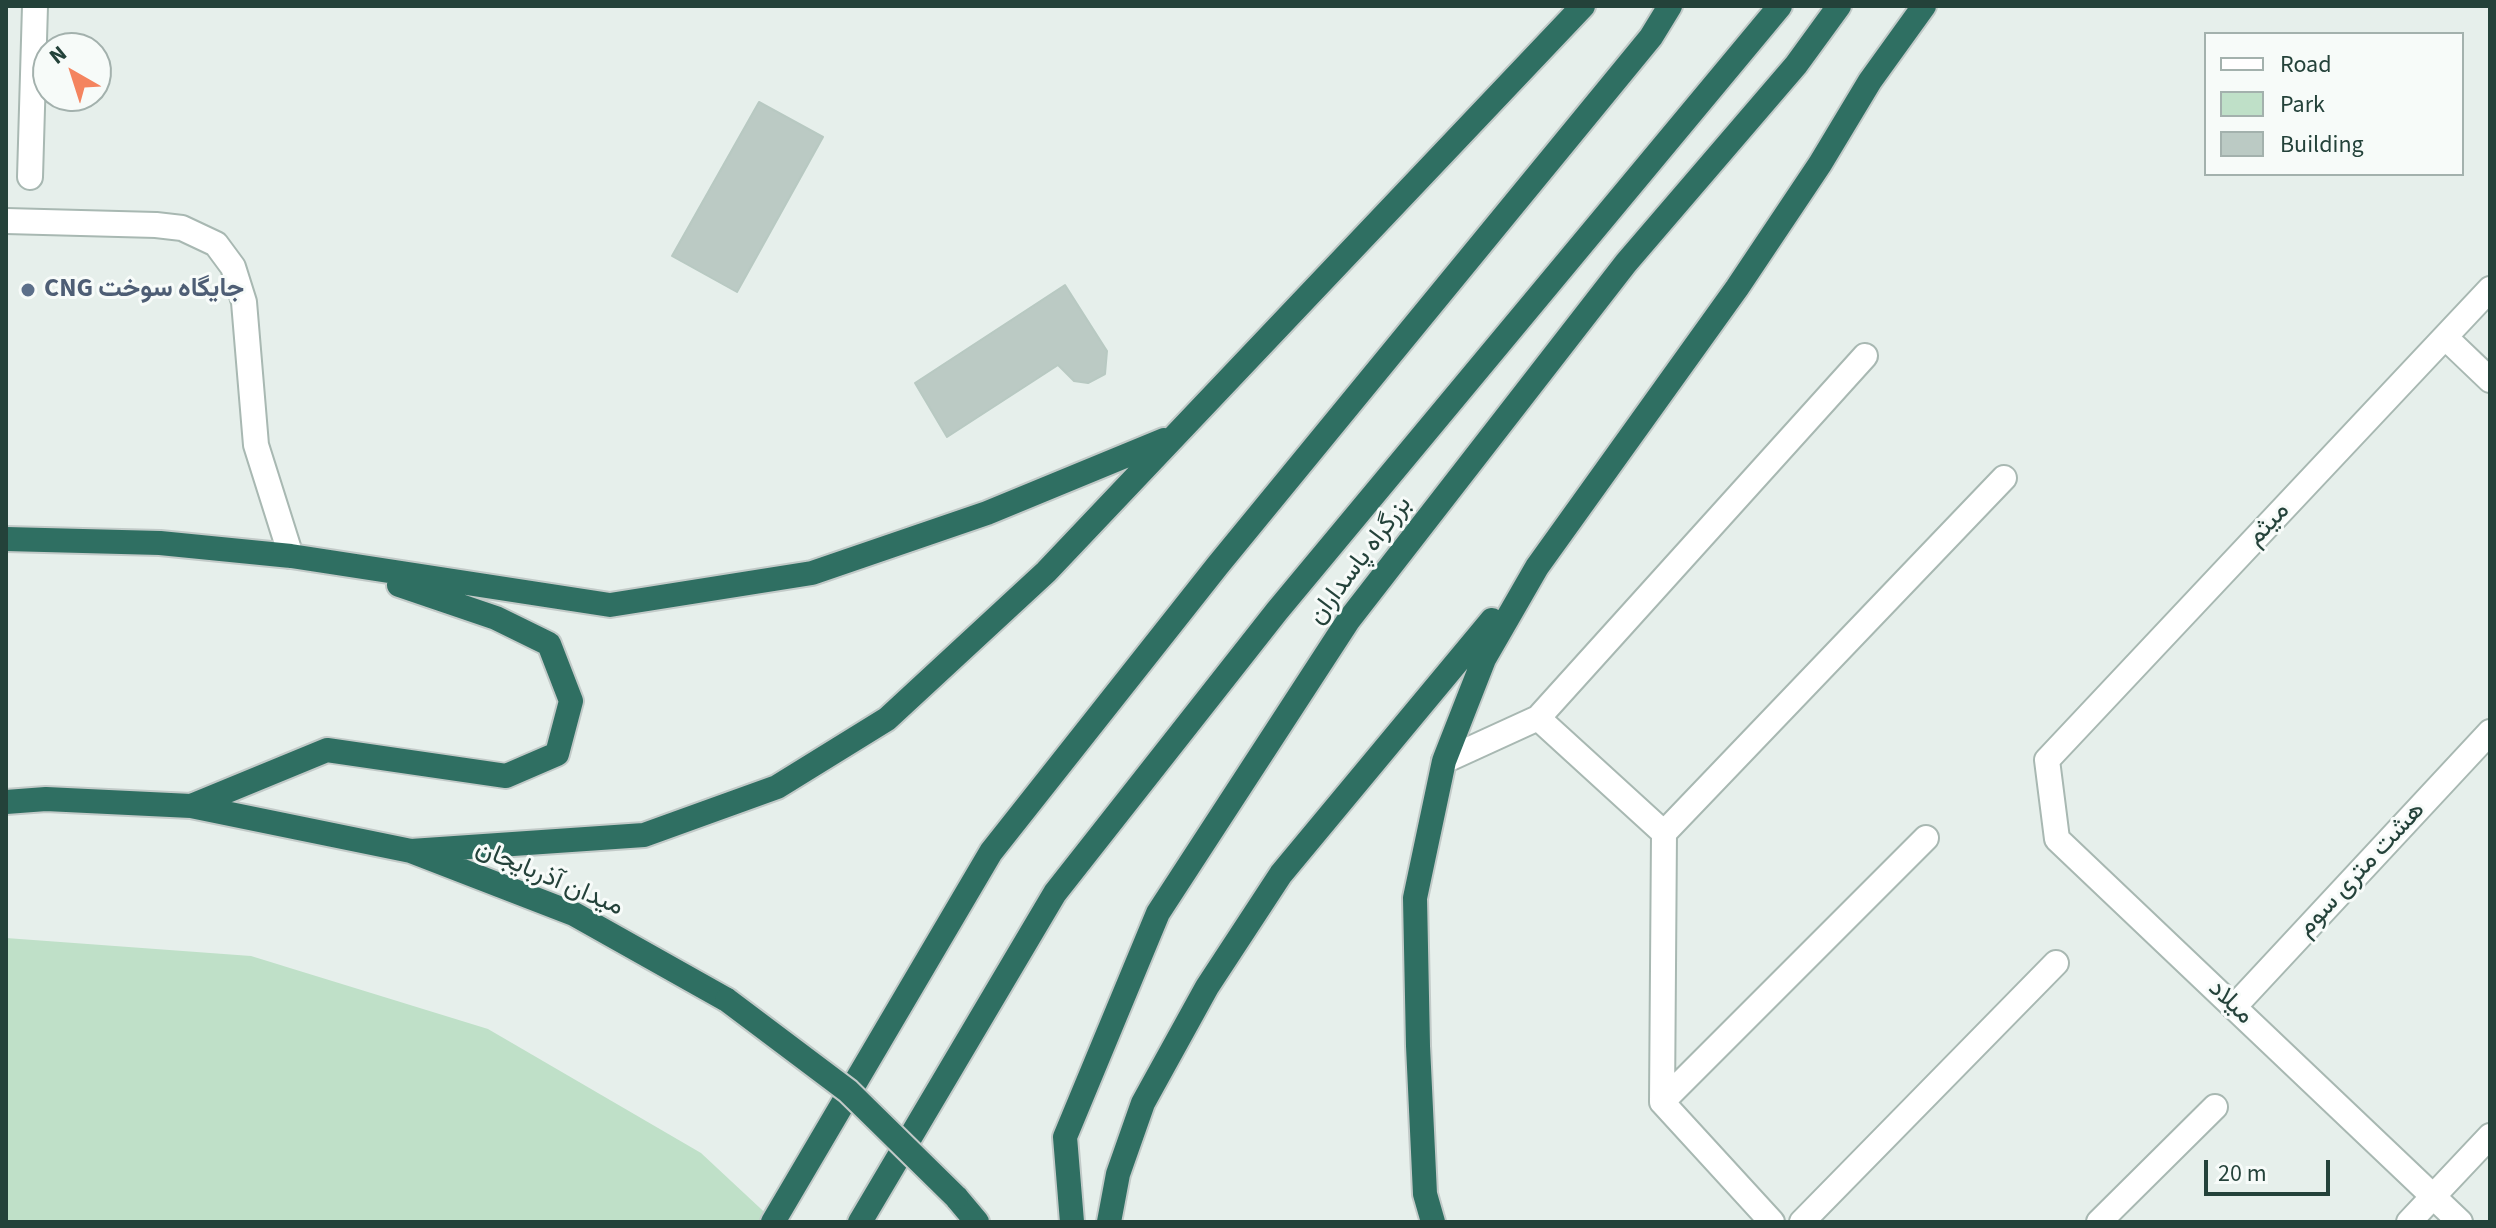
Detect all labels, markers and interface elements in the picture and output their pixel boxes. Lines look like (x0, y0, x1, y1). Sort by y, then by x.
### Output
north arrow (32, 32, 112, 112)
legend (2204, 32, 2464, 176)
text: N (42, 38, 74, 72)
text: Road (2280, 47, 2332, 82)
text: Park (2280, 87, 2325, 122)
text: Building (2280, 127, 2364, 162)
place label: CNG جایگاه سوخت (44, 274, 244, 306)
marker: CNG جایگاه سوخت (19, 281, 37, 299)
street label: بزرگراه پاسداران (1303, 491, 1419, 631)
street label: میثم (2241, 496, 2297, 554)
street label: هشت متری سوم (2291, 796, 2433, 944)
street label: میدان آذربایجان (470, 834, 628, 924)
street label: میلاد (2201, 974, 2259, 1032)
scale bar (2208, 1144, 2334, 1194)
text: 20 m (2218, 1156, 2267, 1191)

